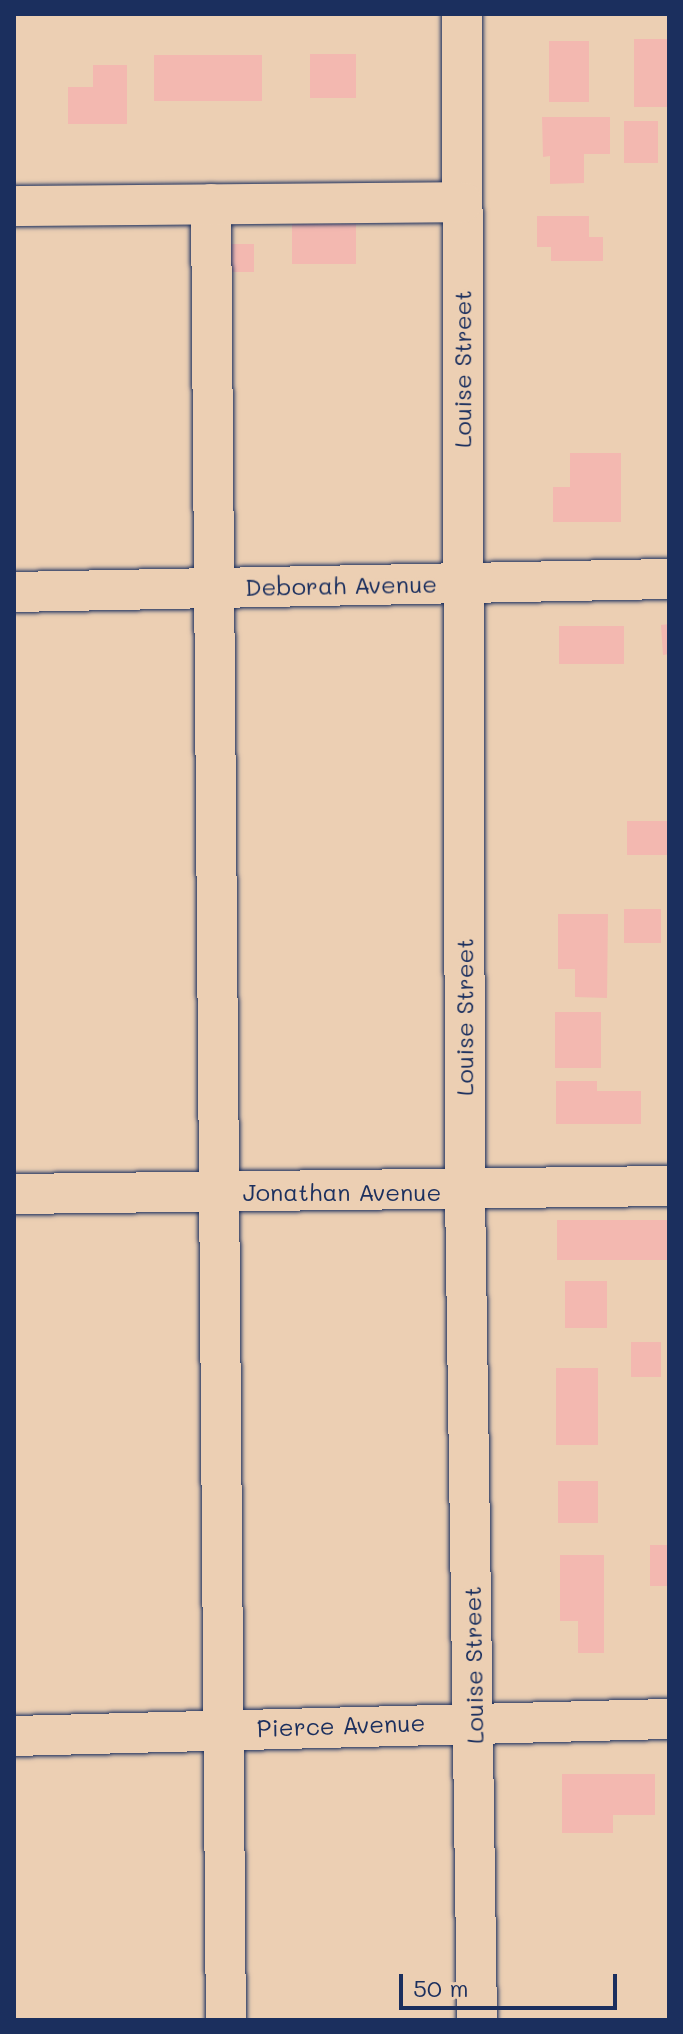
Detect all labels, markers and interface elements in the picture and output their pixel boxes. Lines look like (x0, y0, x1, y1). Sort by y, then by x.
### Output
street label: Louise Street (448, 290, 476, 448)
street label: Deborah Avenue (245, 569, 437, 601)
street label: Louise Street (450, 938, 478, 1096)
street label: Jonathan Avenue (243, 1178, 441, 1206)
street label: Louise Street (457, 1586, 489, 1744)
street label: Pierce Avenue (256, 1708, 426, 1742)
scale bar (403, 1958, 621, 2008)
text: 50 m (413, 1972, 469, 2003)

